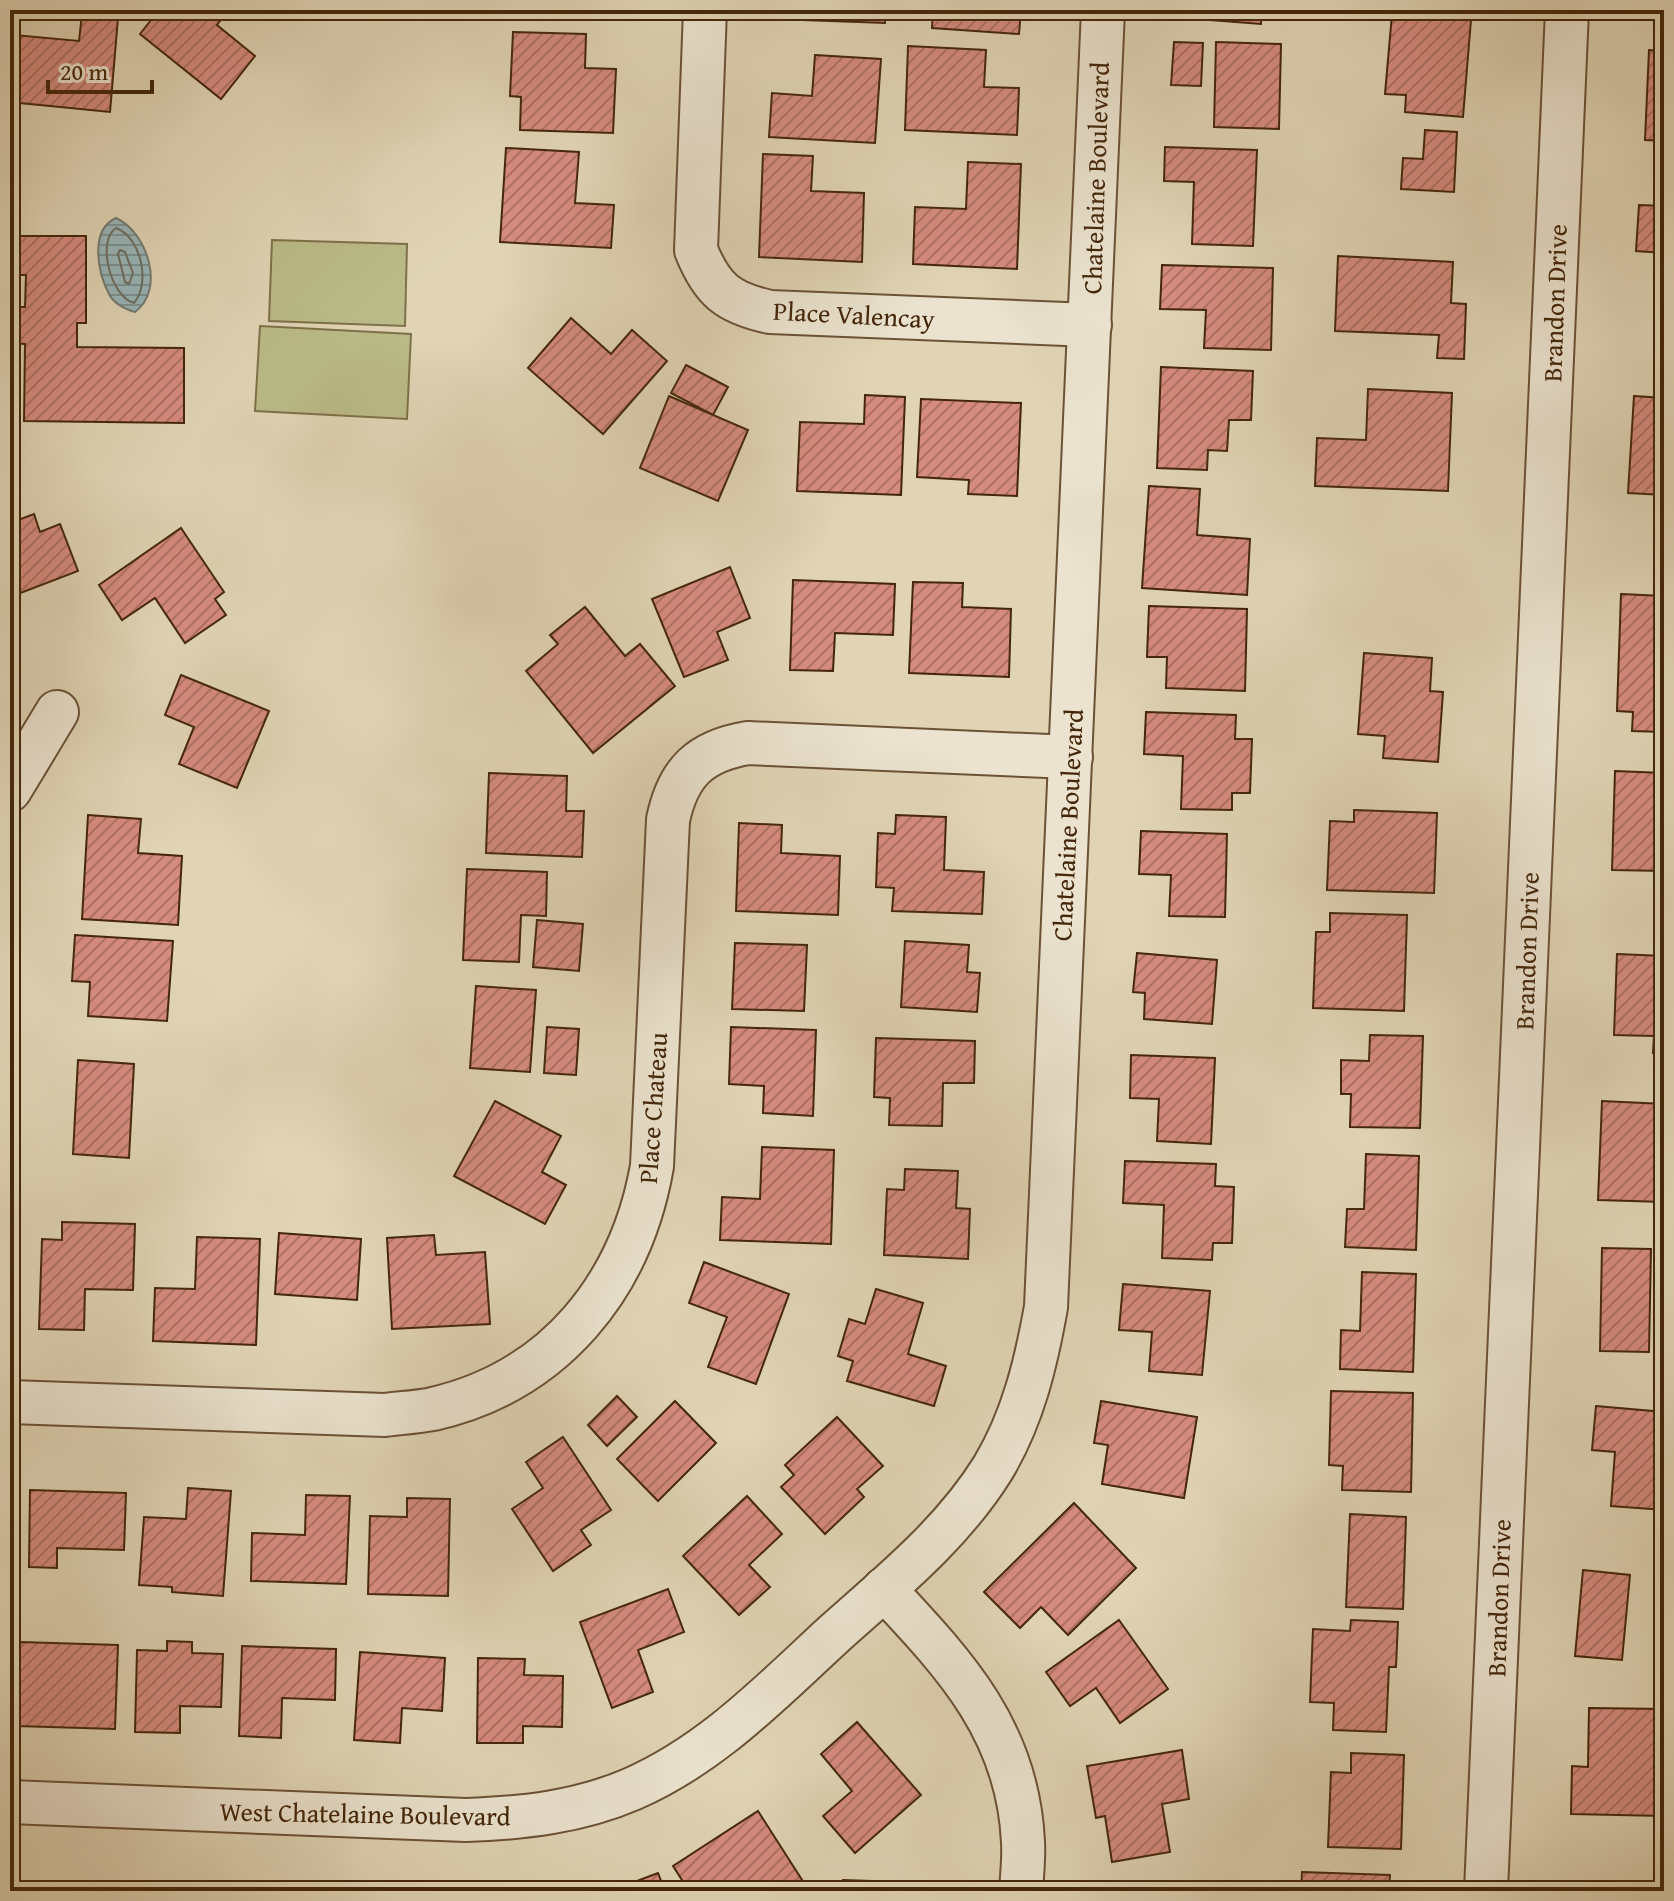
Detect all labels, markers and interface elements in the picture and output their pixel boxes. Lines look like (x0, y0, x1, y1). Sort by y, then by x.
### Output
scale bar (48, 44, 152, 94)
text: 20 m (60, 54, 108, 89)
street label: Chatelaine Boulevard (1072, 61, 1119, 295)
street label: Brandon Drive (1532, 223, 1577, 383)
street label: Place Valencay (772, 291, 936, 338)
street label: Chatelaine Boulevard (1042, 708, 1093, 942)
street label: Brandon Drive (1504, 871, 1549, 1031)
street label: Place Chateau (628, 1031, 677, 1185)
street label: Brandon Drive (1476, 1518, 1521, 1678)
street label: West Chatelaine Boulevard (219, 1791, 511, 1836)

